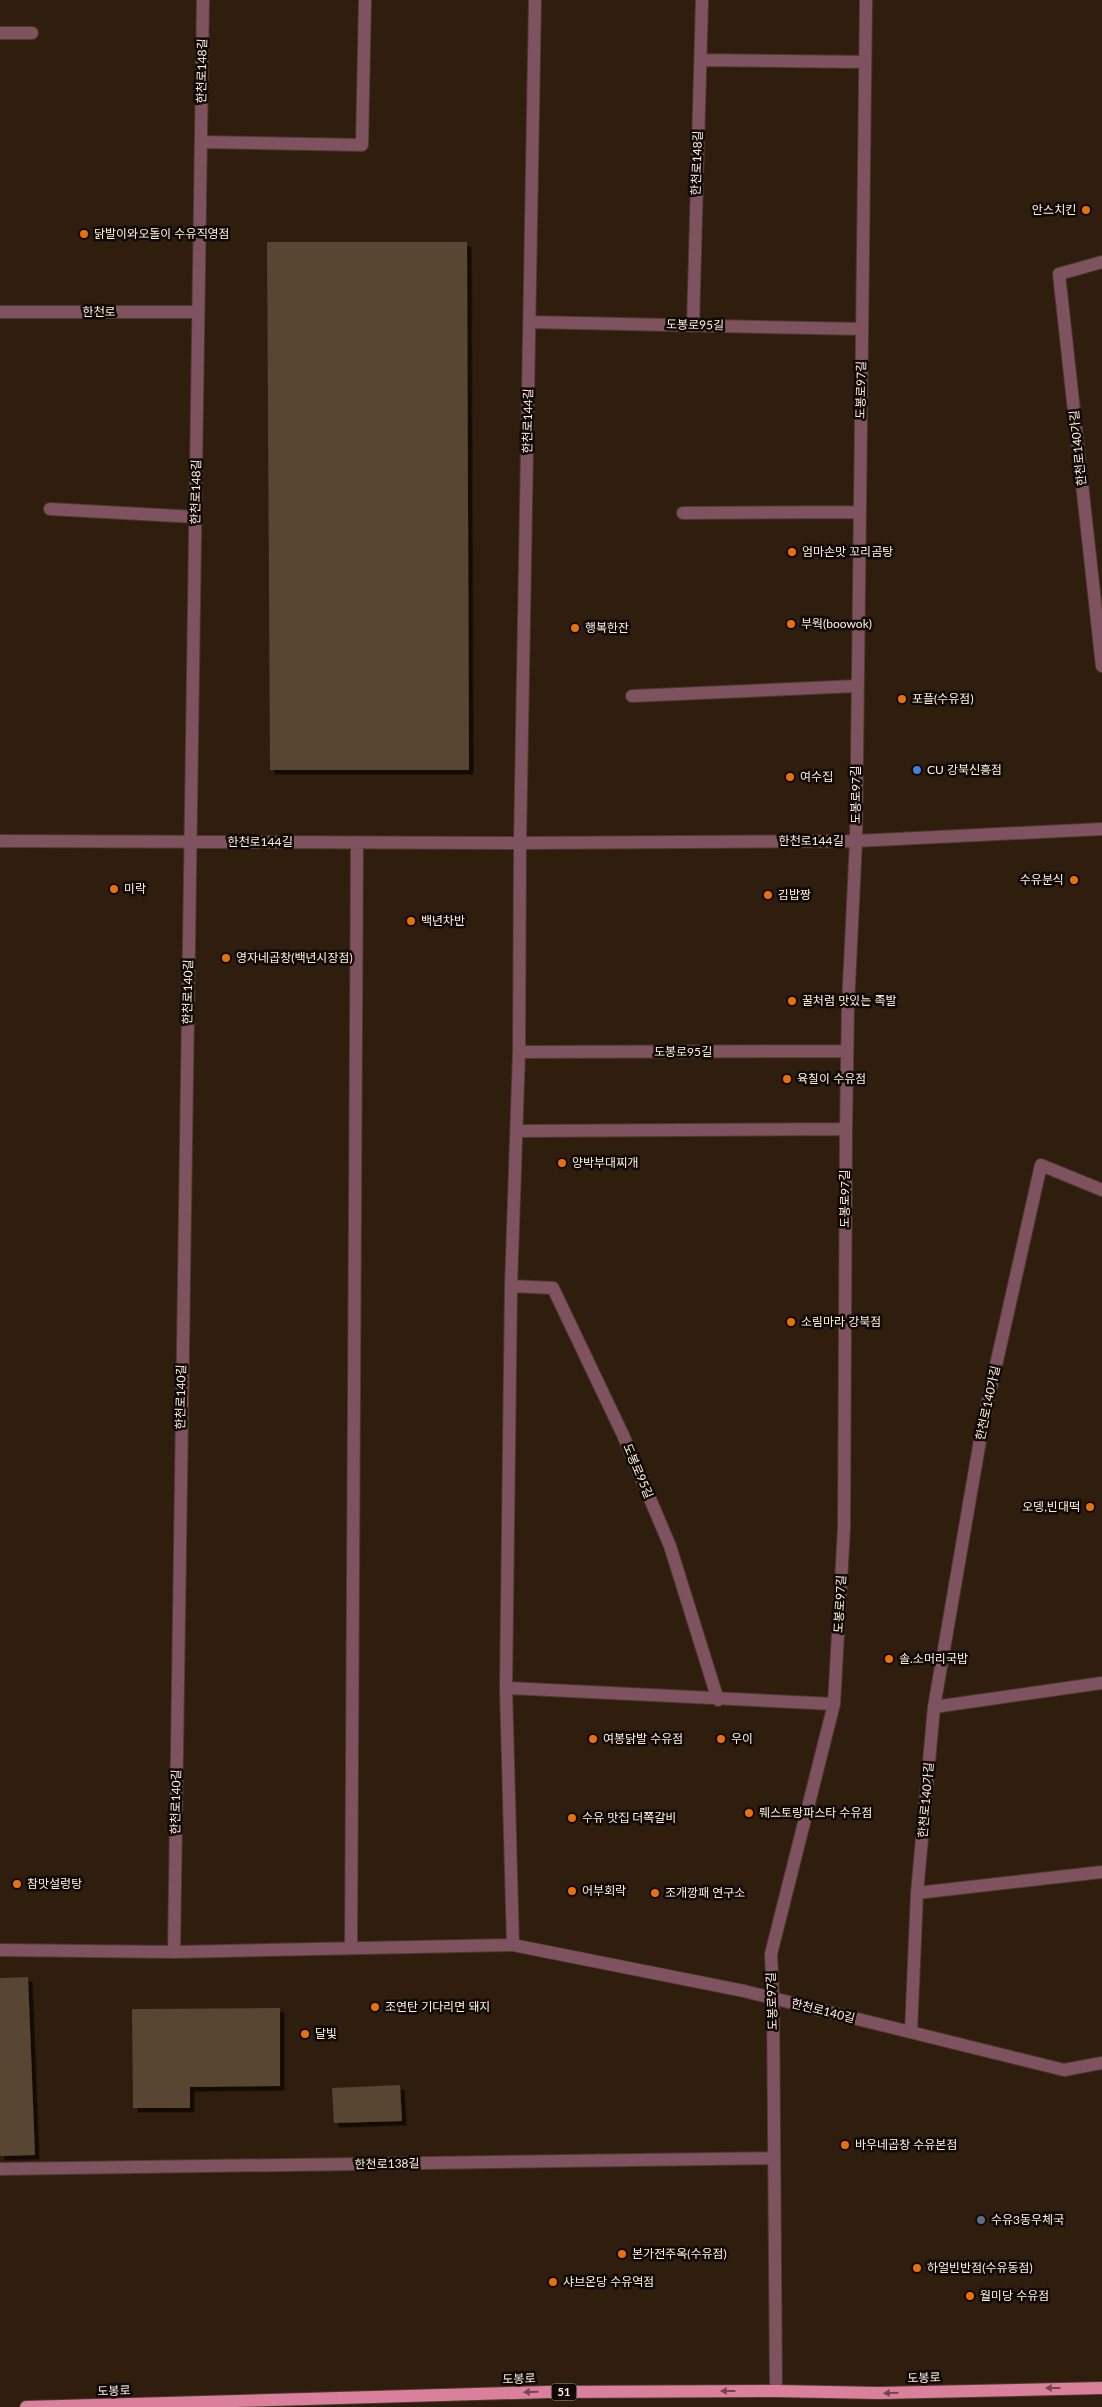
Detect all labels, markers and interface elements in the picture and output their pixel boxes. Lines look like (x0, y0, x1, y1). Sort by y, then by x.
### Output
street label: 한천로148길 (193, 38, 210, 104)
street label: 한천로148길 (688, 130, 705, 196)
place label: 안스치킨 (1032, 202, 1076, 217)
marker: 안스치킨 (1080, 204, 1092, 216)
place label: 닭발이와오돌이 수유직영점 (94, 226, 230, 241)
marker: 닭발이와오돌이 수유직영점 (78, 228, 90, 240)
street label: 한천로 (82, 304, 116, 319)
street label: 도봉로95길 (666, 316, 724, 333)
street label: 도봉로97길 (852, 361, 869, 419)
street label: 한천로144길 (519, 388, 536, 454)
street label: 한천로140가길 (1066, 409, 1089, 487)
street label: 한천로148길 (187, 459, 204, 525)
place label: 엄마손맛 꼬리곰탕 (802, 544, 893, 559)
marker: 엄마손맛 꼬리곰탕 (786, 546, 798, 558)
place label: 부웍(boowok) (801, 616, 872, 631)
marker: 부웍(boowok) (785, 618, 797, 630)
place label: 행복한잔 (585, 620, 629, 635)
marker: 행복한잔 (569, 622, 581, 634)
place label: 포플(수유점) (912, 691, 974, 706)
marker: 포플(수유점) (896, 693, 908, 705)
place label: CU 강북신흥점 (927, 762, 1002, 777)
marker: CU 강북신흥점 (911, 764, 923, 776)
street label: 도봉로97길 (848, 766, 863, 824)
place label: 여수집 (800, 769, 833, 784)
marker: 여수집 (784, 771, 796, 783)
street label: 한천로144길 (778, 833, 844, 848)
street label: 한천로144길 (227, 834, 293, 849)
place label: 수유분식 (1020, 872, 1064, 887)
marker: 수유분식 (1068, 874, 1080, 886)
place label: 미락 (124, 881, 146, 896)
marker: 미락 (108, 883, 120, 895)
place label: 김밥짱 (778, 887, 811, 902)
marker: 김밥짱 (762, 889, 774, 901)
place label: 백년차반 (421, 913, 465, 928)
marker: 백년차반 (405, 915, 417, 927)
place label: 영자네곱창(백년시장점) (236, 950, 353, 965)
marker: 영자네곱창(백년시장점) (220, 952, 232, 964)
street label: 한천로140길 (179, 959, 196, 1025)
place label: 꿀처럼 맛있는 족발 (802, 993, 896, 1008)
marker: 꿀처럼 맛있는 족발 (786, 995, 798, 1007)
street label: 도봉로95길 (654, 1044, 712, 1059)
place label: 육칠이 수유점 (797, 1071, 866, 1086)
marker: 육칠이 수유점 (781, 1073, 793, 1085)
place label: 양박부대찌개 (572, 1155, 638, 1170)
marker: 양박부대찌개 (556, 1157, 568, 1169)
street label: 도봉로97길 (837, 1170, 852, 1228)
place label: 소림마라 강북점 (801, 1314, 881, 1329)
marker: 소림마라 강북점 (785, 1316, 797, 1328)
street label: 한천로140길 (172, 1364, 189, 1430)
street label: 한천로140가길 (972, 1364, 1003, 1442)
street label: 도봉로95길 (620, 1441, 657, 1500)
place label: 오뎅,빈대떡 (1022, 1499, 1080, 1514)
marker: 오뎅,빈대떡 (1084, 1501, 1096, 1513)
street label: 도봉로97길 (830, 1575, 849, 1633)
place label: 솔.소머리국밥 (899, 1651, 968, 1666)
marker: 솔.소머리국밥 (883, 1653, 895, 1665)
place label: 여봉닭발 수유점 (603, 1731, 683, 1746)
place label: 우이 (731, 1731, 753, 1746)
marker: 여봉닭발 수유점 (587, 1733, 599, 1745)
marker: 우이 (715, 1733, 727, 1745)
street label: 한천로140가길 (915, 1761, 936, 1839)
street label: 한천로140길 (167, 1769, 184, 1835)
place label: 뤠스토랑파스타 수유점 (759, 1805, 872, 1820)
marker: 뤠스토랑파스타 수유점 (743, 1807, 755, 1819)
place label: 수유 맛집 더쪽갈비 (582, 1810, 676, 1825)
marker: 수유 맛집 더쪽갈비 (566, 1812, 578, 1824)
place label: 참맛설렁탕 (27, 1876, 82, 1891)
marker: 참맛설렁탕 (11, 1878, 23, 1890)
place label: 어부회락 (582, 1883, 626, 1898)
marker: 어부회락 (566, 1885, 578, 1897)
place label: 조개깡패 연구소 (665, 1885, 745, 1900)
marker: 조개깡패 연구소 (649, 1887, 661, 1899)
street label: 도봉로97길 (763, 1972, 780, 2030)
street label: 한천로140길 (790, 1995, 856, 2026)
place label: 조연탄 기다리면 돼지 (385, 1999, 491, 2014)
marker: 조연탄 기다리면 돼지 (369, 2001, 381, 2013)
place label: 달빛 (315, 2026, 337, 2041)
marker: 달빛 (299, 2028, 311, 2040)
place label: 바우네곱창 수유본점 (855, 2137, 957, 2152)
marker: 바우네곱창 수유본점 (839, 2139, 851, 2151)
street label: 한천로138길 (354, 2155, 420, 2172)
place label: 수유3동우체국 (991, 2212, 1064, 2227)
marker: 수유3동우체국 (975, 2214, 987, 2226)
place label: 본가전주옥(수유점) (632, 2246, 727, 2261)
marker: 본가전주옥(수유점) (616, 2248, 628, 2260)
place label: 하얼빈반점(수유동점) (927, 2260, 1033, 2275)
marker: 하얼빈반점(수유동점) (911, 2262, 923, 2274)
place label: 샤브온당 수유역점 (563, 2274, 654, 2289)
marker: 샤브온당 수유역점 (547, 2276, 559, 2288)
place label: 월미당 수유점 (980, 2288, 1049, 2303)
marker: 월미당 수유점 (964, 2290, 976, 2302)
street label: 도봉로 (907, 2369, 941, 2386)
street label: 도봉로 (502, 2370, 536, 2387)
street label: 도봉로 (97, 2382, 131, 2399)
road number: 51 (552, 2384, 576, 2400)
one-way arrow (1045, 2384, 1061, 2392)
one-way arrow (720, 2387, 736, 2395)
one-way arrow (523, 2389, 539, 2397)
one-way arrow (883, 2389, 899, 2397)

